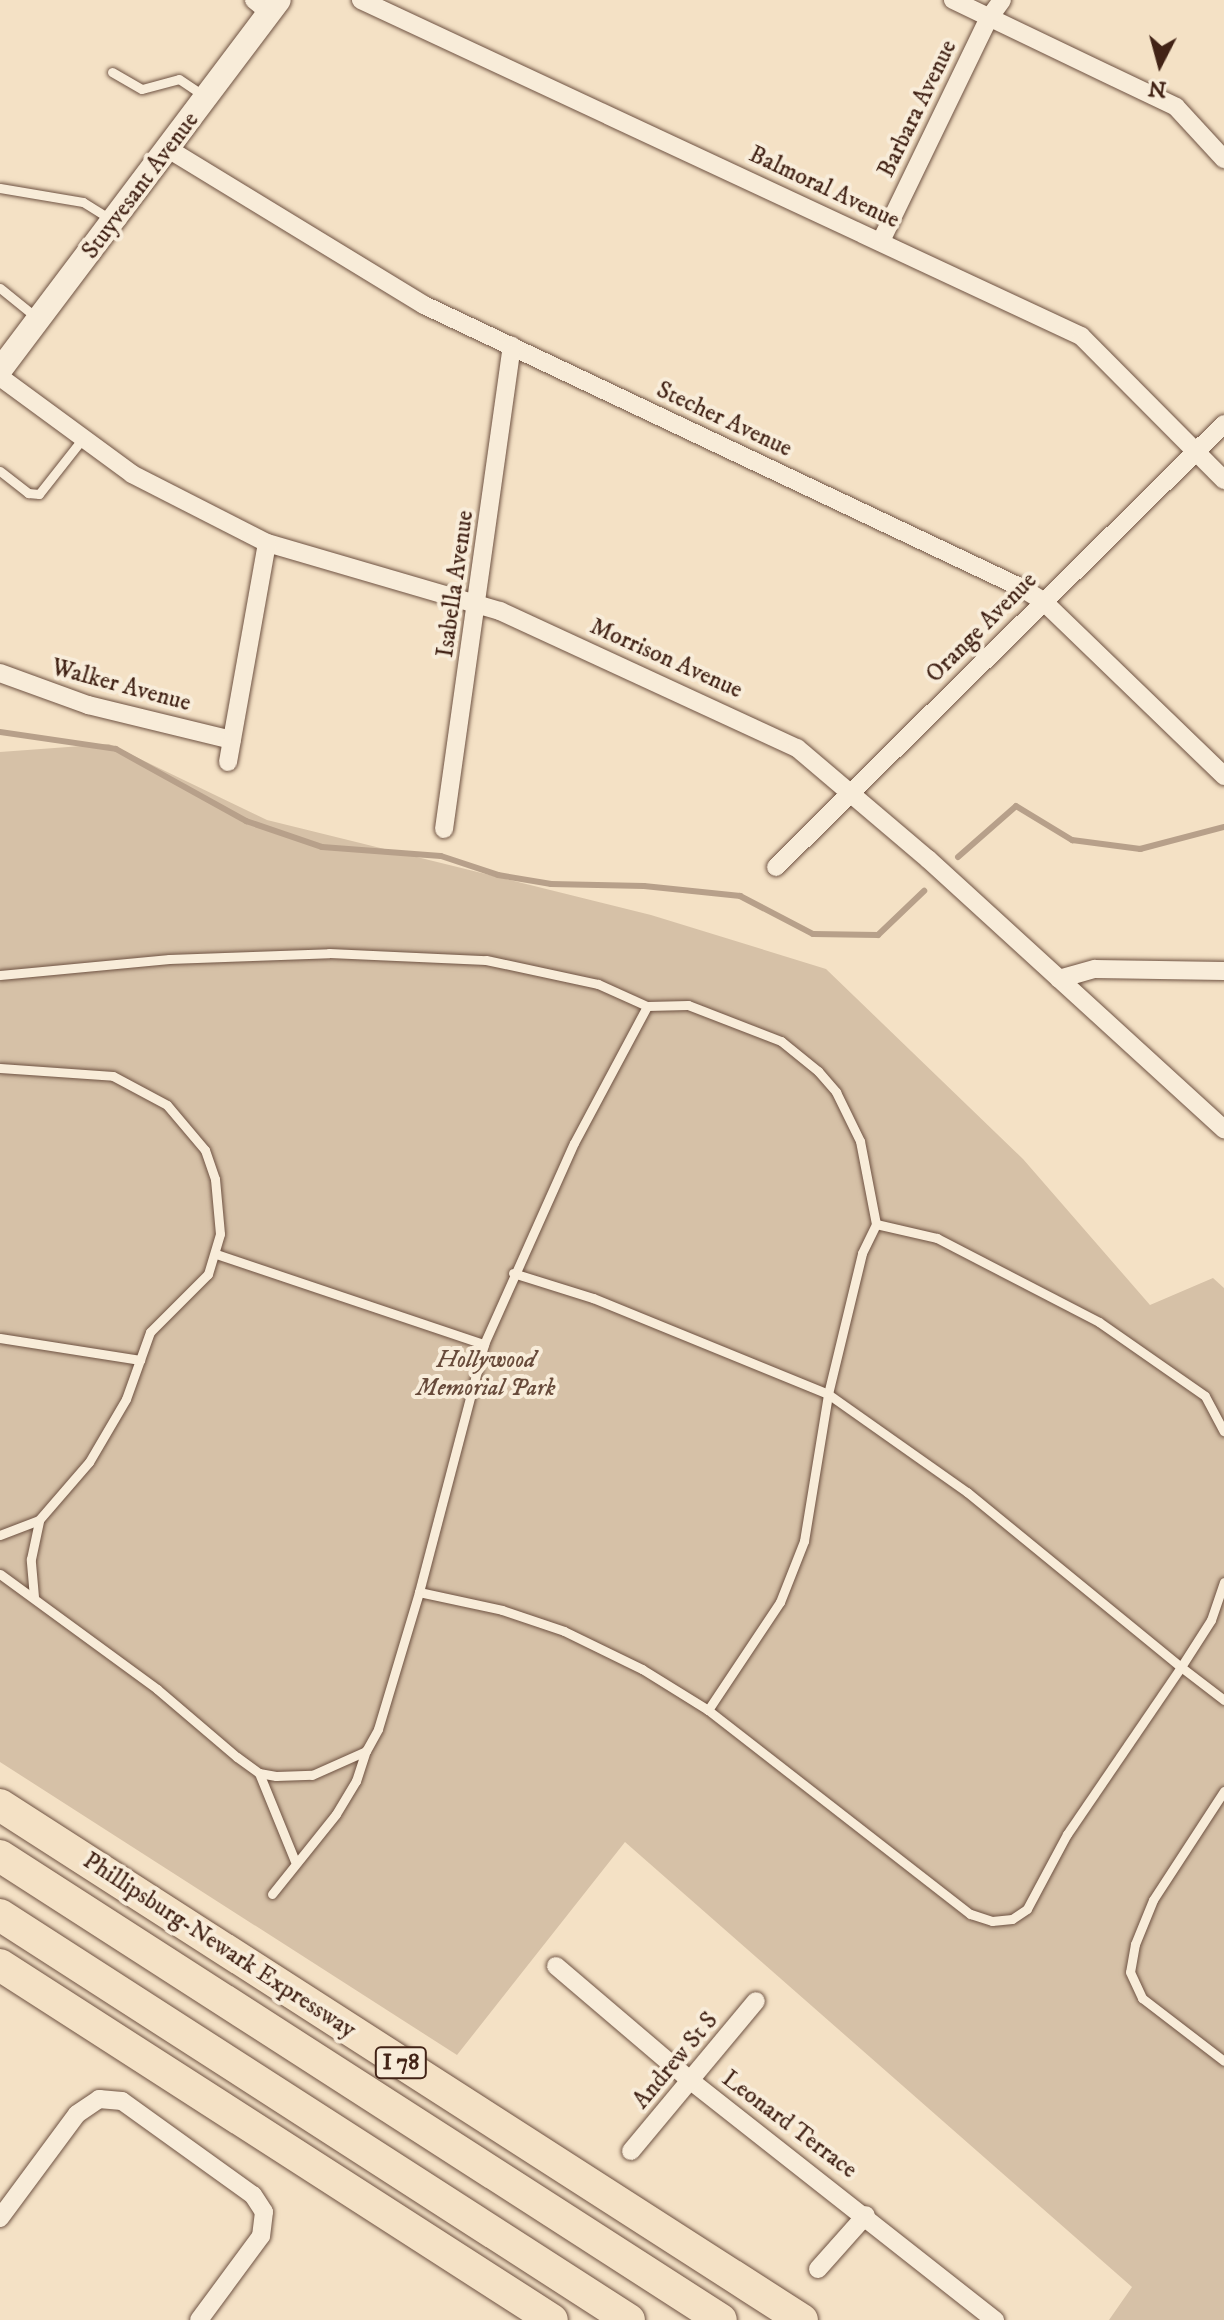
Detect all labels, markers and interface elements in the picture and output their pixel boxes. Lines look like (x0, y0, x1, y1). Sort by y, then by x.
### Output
north arrow (1120, 24, 1200, 104)
street label: Barbara Avenue (872, 36, 964, 182)
text: N (1147, 74, 1168, 103)
street label: Stuyvesant Avenue (76, 107, 206, 265)
street label: Balmoral Avenue (744, 141, 904, 235)
street label: Stecher Avenue (652, 376, 796, 464)
street label: Isabella Avenue (431, 509, 481, 659)
street label: Orange Avenue (921, 567, 1043, 689)
street label: Morrison Avenue (585, 613, 747, 705)
street label: Walker Avenue (48, 654, 194, 718)
park label: Hollywood Memorial Park (416, 1347, 556, 1403)
street label: Phillipsburg-Newark Expressway (77, 1847, 361, 2045)
street label: Andrew St S (627, 2007, 725, 2115)
road number: I 78 (373, 2045, 429, 2081)
street label: Leonard Terrace (716, 2065, 862, 2185)

